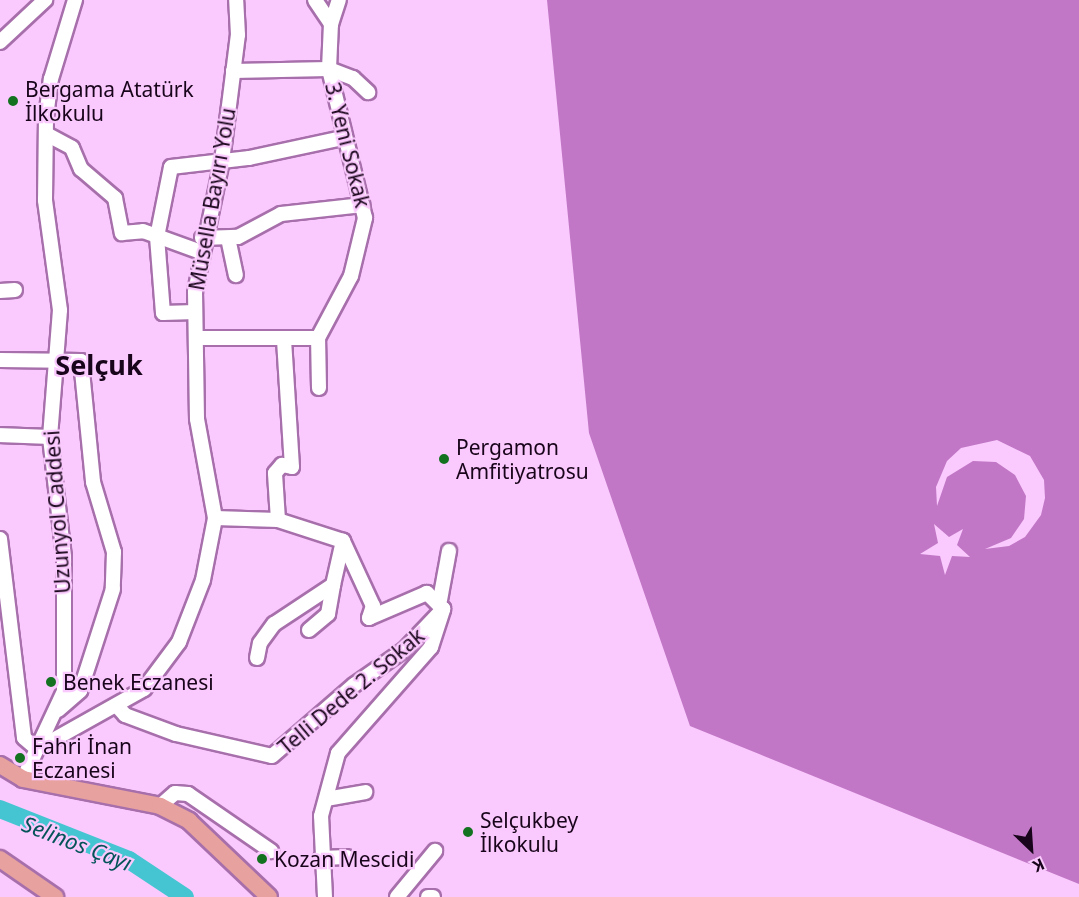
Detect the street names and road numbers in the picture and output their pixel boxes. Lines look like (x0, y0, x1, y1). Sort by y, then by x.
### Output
street label: 3. Yeni Sokak (320, 80, 376, 210)
street label: Müsella Bayırı Yolu (184, 106, 240, 292)
street label: Uzunyol Caddesi (39, 429, 75, 595)
street label: Telli Dede 2. Sokak (273, 623, 429, 759)

